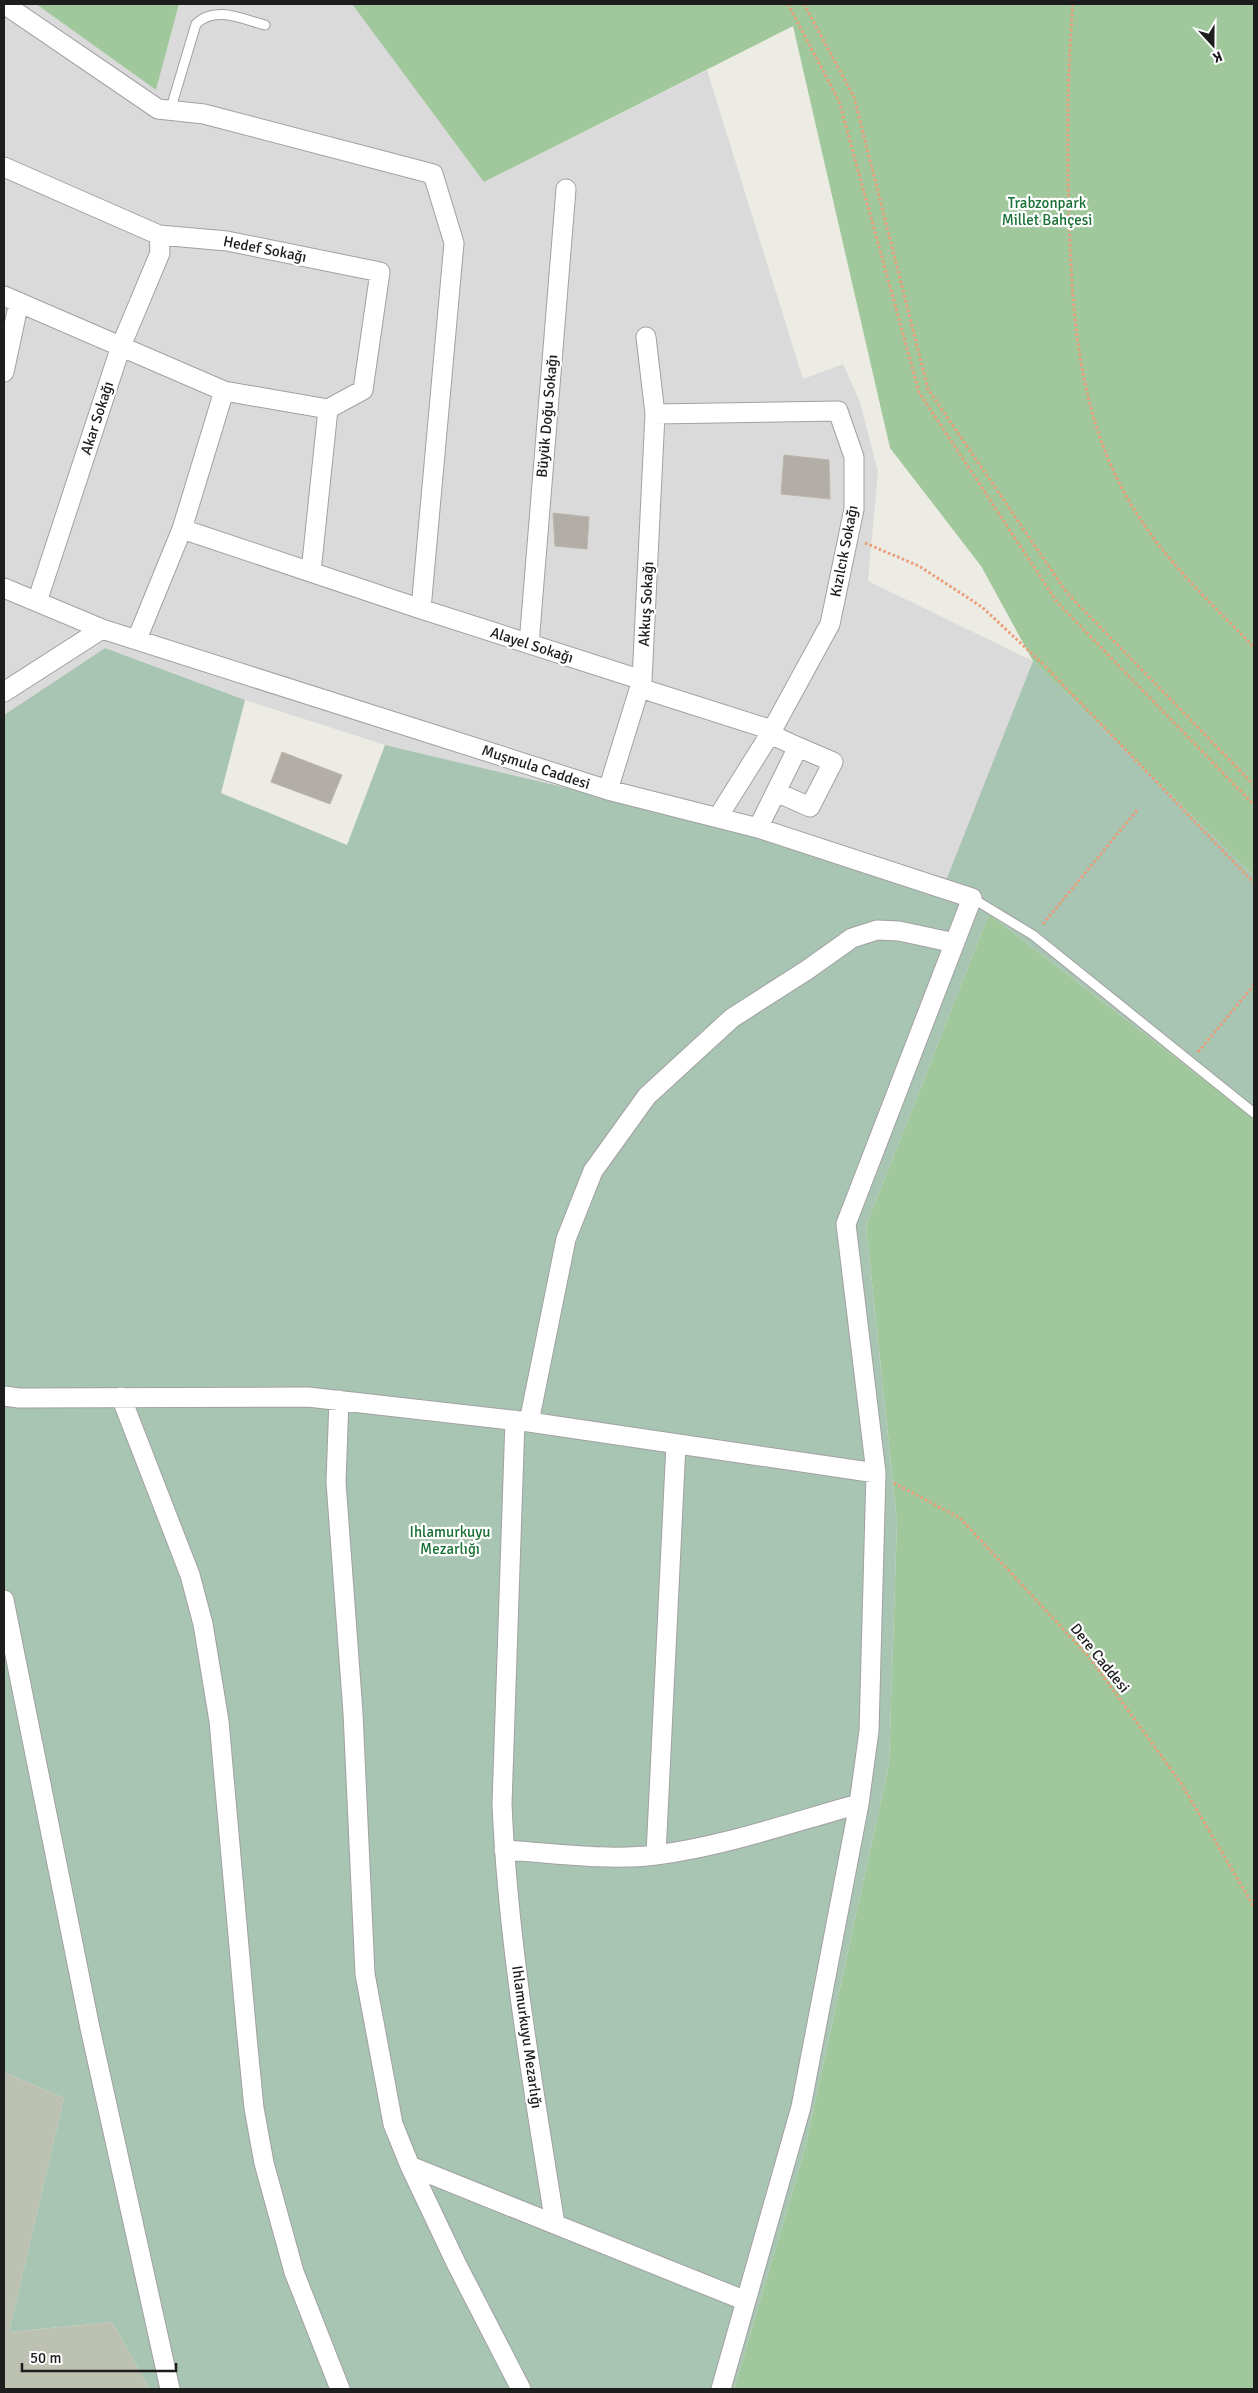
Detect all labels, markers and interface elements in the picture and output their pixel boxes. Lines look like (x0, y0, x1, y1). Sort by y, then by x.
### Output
north arrow (1188, 20, 1238, 70)
text: K (1210, 47, 1225, 66)
park label: Trabzonpark Millet Bahçesi (1002, 194, 1092, 229)
street label: Hedef Sokağı (222, 232, 308, 266)
street label: Büyük Doğu Sokağı (533, 354, 561, 478)
street label: Akar Sokağı (77, 379, 117, 457)
street label: Kızılcık Sokağı (826, 503, 862, 599)
street label: Akkuş Sokağı (635, 561, 657, 647)
street label: Alayel Sokağı (488, 623, 576, 667)
street label: Muşmula Caddesi (480, 741, 592, 793)
park label: Ihlamurkuyu Mezarlığı (410, 1523, 490, 1558)
street label: Dere Caddesi (1067, 1620, 1133, 1696)
street label: Ihlamurkuyu Mezarlığı (508, 1964, 546, 2110)
scale bar (22, 2340, 176, 2372)
text: 50 m (30, 2349, 61, 2367)

